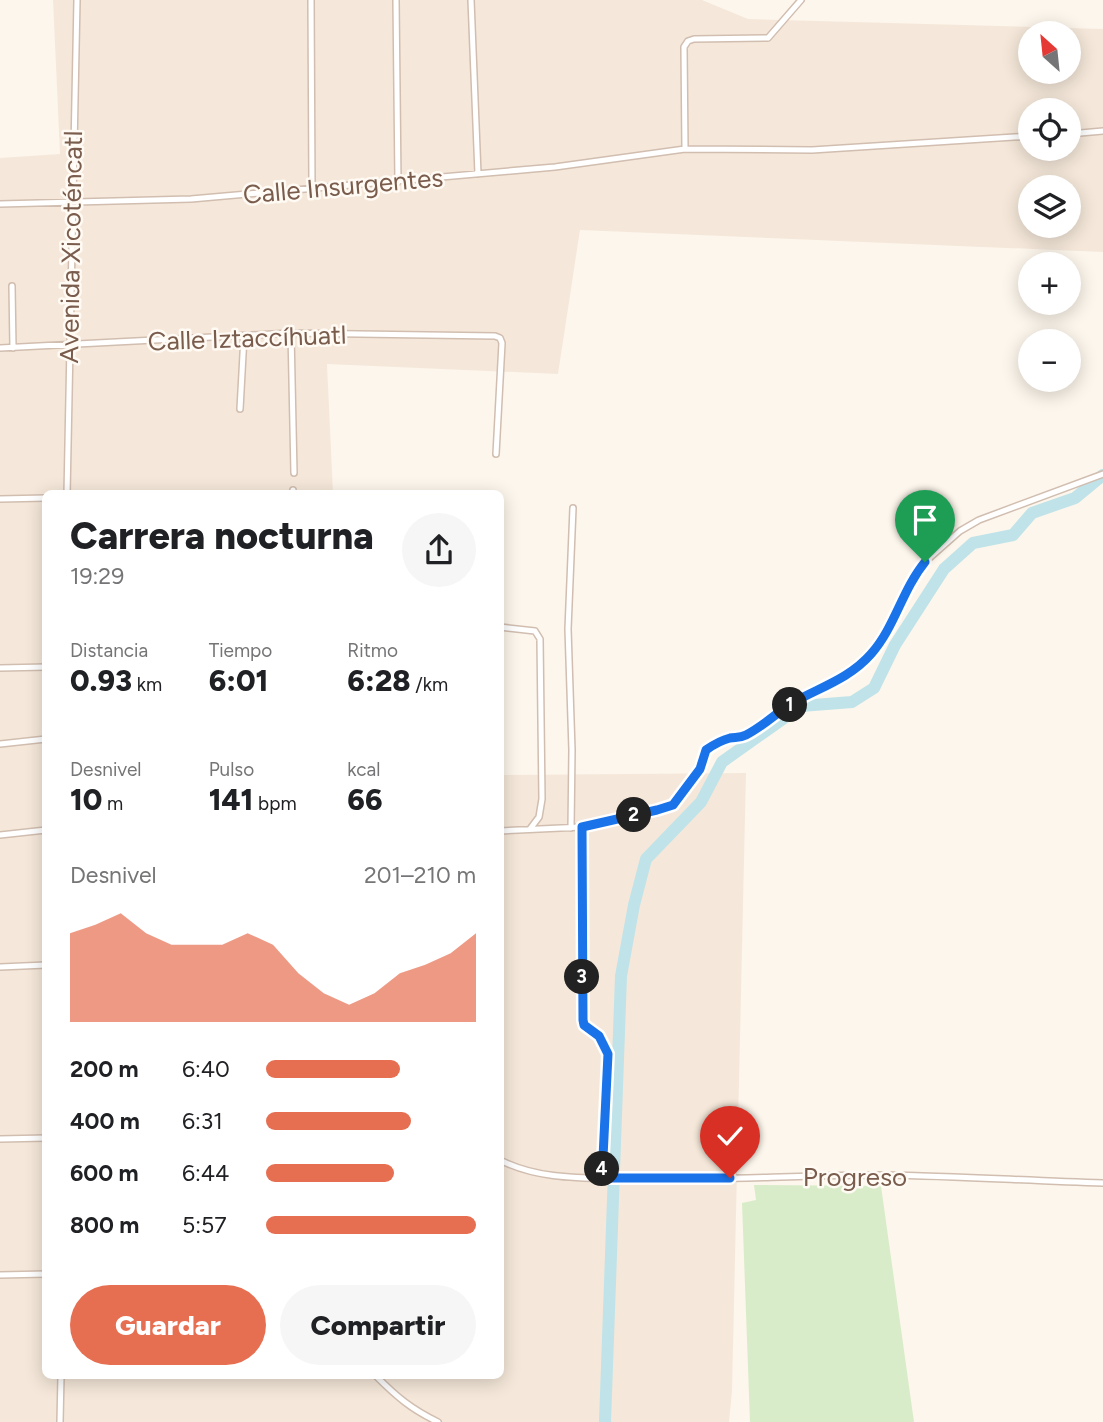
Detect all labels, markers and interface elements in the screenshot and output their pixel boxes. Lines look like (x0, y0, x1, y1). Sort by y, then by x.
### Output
north arrow (1018, 21, 1082, 84)
map controls (1018, 21, 1081, 392)
button: locate (1018, 98, 1081, 161)
street label: Avenida Xicoténcatl (53, 130, 89, 364)
street label: Calle Insurgentes (241, 161, 445, 211)
button: layers (1018, 175, 1081, 238)
button: + (1018, 252, 1081, 315)
street label: Calle Iztaccíhuatl (147, 319, 347, 357)
button: − (1018, 329, 1081, 392)
pin (895, 490, 955, 562)
icon: arrive (906, 501, 944, 539)
text: Carrera nocturna (70, 513, 374, 559)
button: share (402, 513, 476, 587)
text: 19:29 (70, 562, 124, 590)
text: Distancia (70, 639, 148, 662)
text: Tiempo (209, 639, 272, 662)
text: Ritmo (347, 639, 398, 662)
text: 0.93 (70, 662, 132, 699)
text: 6:01 (209, 662, 268, 699)
text: 6:28 (347, 662, 411, 699)
text: km (132, 673, 162, 696)
text: /km (411, 673, 448, 696)
pin: 1 (772, 688, 808, 722)
text: 1 (785, 693, 794, 716)
text: Desnivel (70, 758, 142, 781)
text: Pulso (209, 758, 254, 781)
text: kcal (347, 758, 381, 781)
text: 10 (70, 781, 102, 818)
text: 141 (209, 781, 253, 818)
text: 66 (347, 781, 383, 818)
text: m (102, 792, 123, 815)
text: bpm (253, 792, 297, 815)
pin: 2 (616, 798, 652, 832)
text: 2 (628, 803, 639, 826)
text: Desnivel (70, 861, 157, 889)
text: 201–210 m (364, 861, 476, 889)
pin: 3 (564, 960, 600, 995)
text: 3 (576, 965, 587, 988)
text: 200 m (70, 1055, 139, 1083)
text: 6:40 (182, 1055, 230, 1083)
pin (700, 1106, 760, 1178)
text: 400 m (70, 1107, 140, 1135)
text: 6:31 (182, 1107, 223, 1135)
icon: check (711, 1117, 749, 1155)
pin: 4 (584, 1152, 620, 1186)
text: 4 (595, 1157, 608, 1180)
text: 600 m (70, 1159, 139, 1187)
text: 6:44 (182, 1159, 229, 1187)
street label: Progreso (803, 1161, 907, 1193)
text: 800 m (70, 1211, 139, 1239)
text: 5:57 (182, 1211, 227, 1239)
button: Guardar (70, 1285, 266, 1365)
button: Compartir (280, 1285, 476, 1365)

